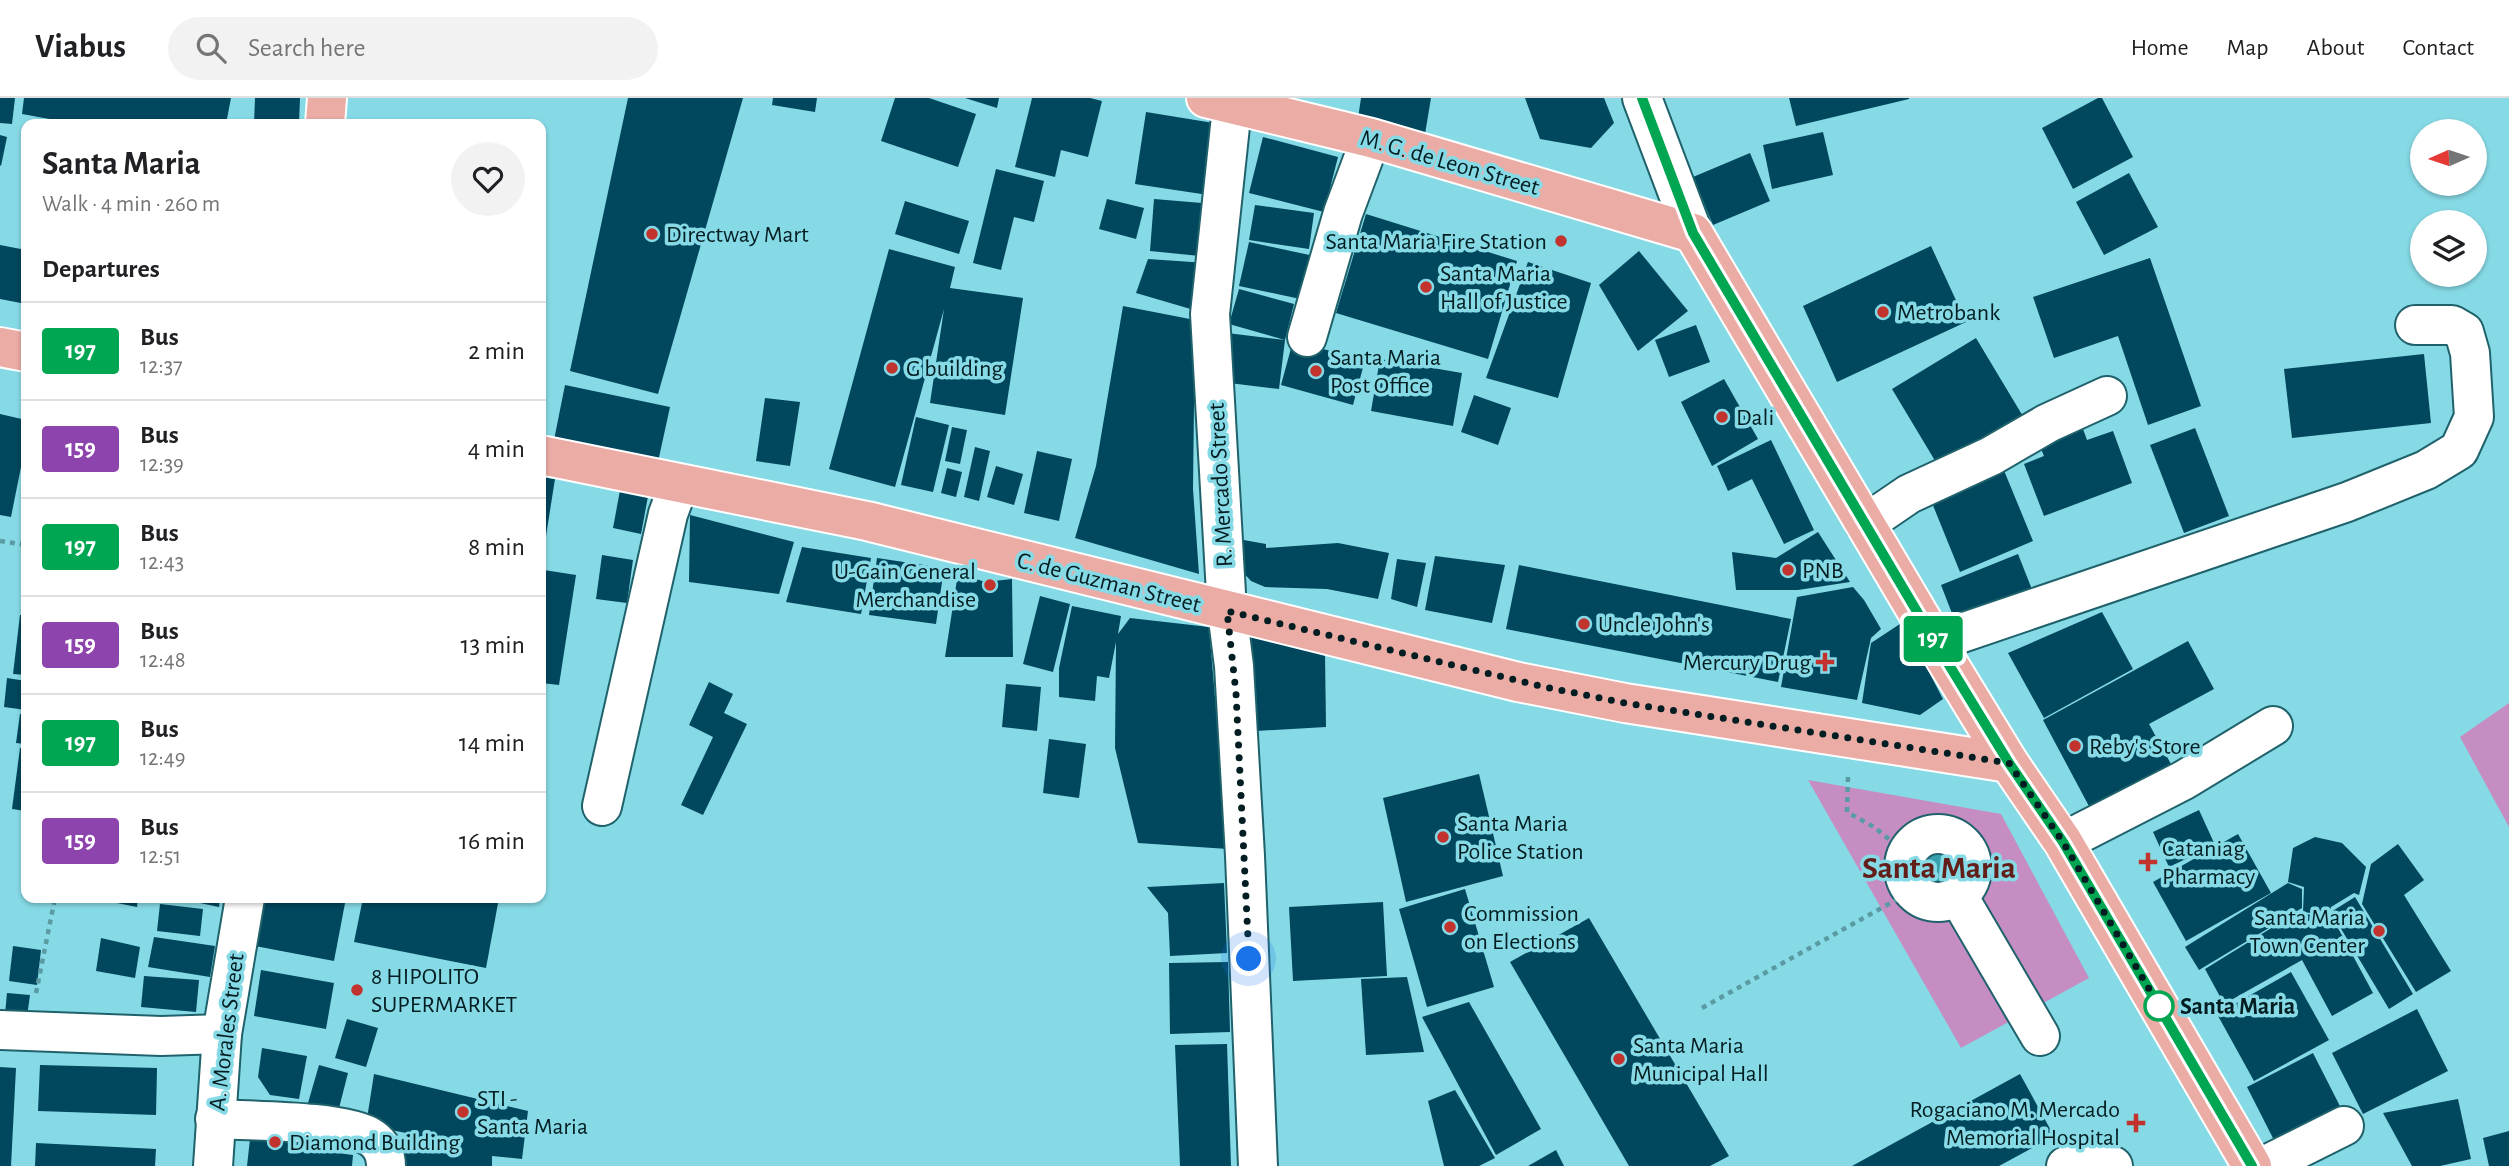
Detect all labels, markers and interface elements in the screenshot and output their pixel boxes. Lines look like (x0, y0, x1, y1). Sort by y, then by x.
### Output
search box (168, 17, 658, 80)
icon: search (192, 29, 230, 67)
text: Viabus (35, 31, 126, 64)
text: Search here (248, 35, 366, 61)
text: Home (2131, 36, 2189, 60)
text: Map (2227, 36, 2269, 60)
text: About (2307, 36, 2364, 60)
text: Contact (2402, 36, 2474, 60)
north arrow (2410, 119, 2487, 196)
map controls (2410, 119, 2487, 287)
street label: M. G. de Leon Street (1358, 126, 1542, 200)
button: heart (451, 142, 525, 216)
text: Santa Maria (42, 148, 201, 181)
text: Walk · 4 min · 260 m (42, 193, 220, 216)
button: layers (2410, 210, 2487, 287)
place label: Directway Mart (666, 223, 809, 247)
marker: Directway Mart (644, 226, 660, 242)
place label: Santa Maria Fire Station (1326, 230, 1547, 254)
marker: Santa Maria Fire Station (1553, 233, 1569, 249)
text: Departures (42, 256, 160, 282)
place label: Santa Maria Hall of Justice (1440, 262, 1567, 314)
marker: Santa Maria Hall of Justice (1418, 279, 1434, 295)
place label: Metrobank (1897, 301, 2000, 325)
marker: Metrobank (1875, 304, 1891, 320)
text: Bus (140, 324, 179, 350)
text: 2 min (468, 338, 525, 364)
text: 197 (65, 339, 96, 363)
place label: Santa Maria Post Office (1330, 346, 1441, 398)
text: 12:37 (140, 355, 183, 378)
place label: G building (906, 357, 1003, 381)
marker: G building (884, 360, 900, 376)
marker: Santa Maria Post Office (1308, 363, 1324, 379)
street label: R. Mercado Street (1205, 402, 1237, 568)
place label: Dali (1736, 406, 1774, 430)
marker: Dali (1714, 409, 1730, 425)
text: Bus (140, 422, 179, 448)
text: 4 min (468, 436, 525, 462)
text: 159 (65, 437, 96, 461)
text: 12:39 (140, 453, 184, 476)
text: Bus (140, 520, 179, 546)
text: 8 min (468, 534, 525, 560)
text: 197 (65, 535, 96, 559)
street label: C. de Guzman Street (1014, 549, 1203, 617)
text: 12:43 (140, 551, 184, 574)
place label: PNB (1802, 559, 1844, 583)
place label: U-Gain General Merchandise (834, 560, 976, 612)
marker: PNB (1780, 562, 1796, 578)
marker: U-Gain General Merchandise (982, 577, 998, 593)
place label: Uncle John's (1598, 613, 1710, 637)
marker: Uncle John's (1576, 616, 1592, 632)
line badge: 197 (1893, 616, 1973, 662)
text: Bus (140, 618, 179, 644)
text: 197 (1918, 627, 1948, 651)
text: 13 min (461, 632, 525, 658)
text: 159 (65, 633, 96, 657)
text: 12:48 (140, 649, 186, 672)
place label: Mercury Drug (1683, 651, 1811, 675)
marker: Mercury Drug (1817, 654, 1833, 670)
text: Bus (140, 716, 179, 742)
text: 14 min (459, 730, 525, 756)
text: 197 (65, 731, 96, 755)
place label: Reby's Store (2089, 735, 2201, 759)
marker: Reby's Store (2067, 738, 2083, 754)
text: 12:49 (140, 747, 186, 770)
place label: Santa Maria Police Station (1457, 812, 1584, 864)
text: Bus (140, 814, 179, 840)
text: 16 min (459, 828, 525, 854)
text: 159 (65, 829, 96, 853)
marker: Santa Maria Police Station (1435, 829, 1451, 845)
place label: Cataniag Pharmacy (2162, 837, 2255, 889)
text: 12:51 (140, 845, 181, 868)
district label: Santa Maria (1862, 852, 2016, 884)
marker: Cataniag Pharmacy (2140, 854, 2156, 870)
place label: Commission on Elections (1464, 902, 1579, 954)
place label: Santa Maria Town Center (2249, 906, 2365, 958)
marker: Commission on Elections (1442, 919, 1458, 935)
marker: Santa Maria Town Center (2371, 923, 2387, 939)
your location (1231, 941, 1266, 976)
street label: A. Morales Street (205, 952, 249, 1112)
place label: 8 HIPOLITO SUPERMARKET (371, 965, 518, 1017)
marker: 8 HIPOLITO SUPERMARKET (349, 982, 365, 998)
marker: Santa Maria (2144, 991, 2174, 1021)
place label: Santa Maria (2180, 995, 2295, 1019)
place label: Santa Maria Municipal Hall (1633, 1034, 1769, 1086)
marker: Santa Maria Municipal Hall (1611, 1051, 1627, 1067)
place label: STI - Santa Maria (477, 1087, 588, 1139)
place label: Rogaciano M. Mercado Memorial Hospital (1909, 1098, 2120, 1150)
marker: STI - Santa Maria (455, 1104, 471, 1120)
marker: Rogaciano M. Mercado Memorial Hospital (2126, 1113, 2146, 1133)
place label: Diamond Building (289, 1131, 460, 1155)
marker: Diamond Building (267, 1134, 283, 1150)

